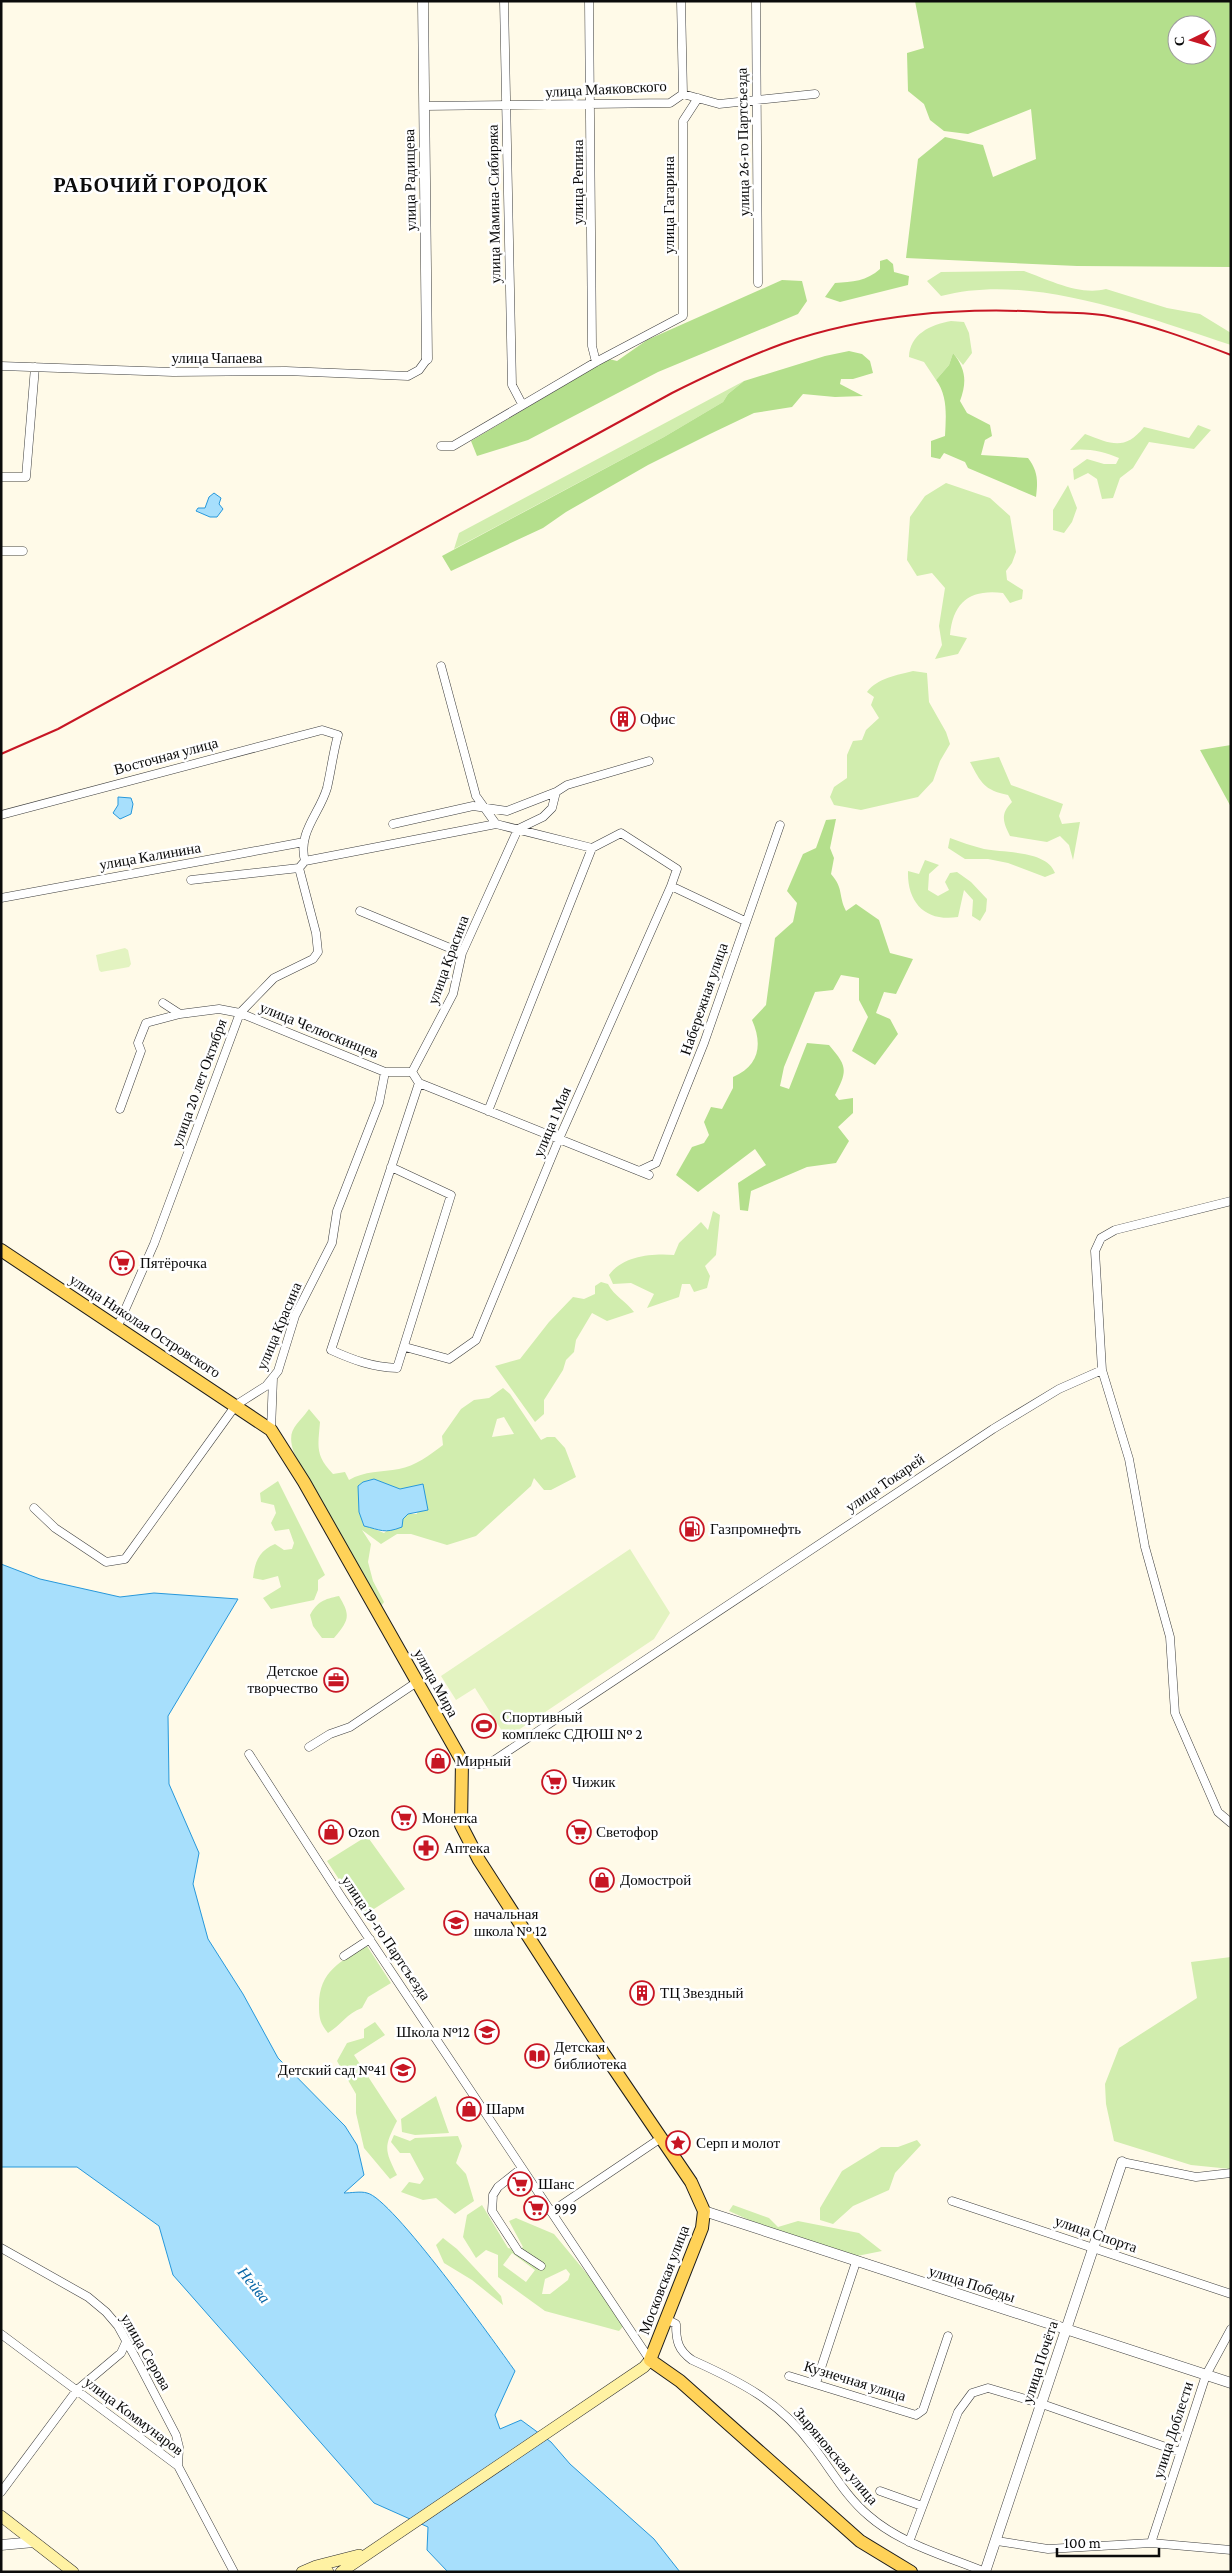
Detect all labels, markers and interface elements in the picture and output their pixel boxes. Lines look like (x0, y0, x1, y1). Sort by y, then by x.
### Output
north arrow (1167, 15, 1217, 65)
text: С (1171, 35, 1187, 47)
street label: улица 26-го Партсъезда (734, 67, 752, 217)
street label: улица Маяковского (545, 78, 667, 100)
street label: улица Мамина-Сибиряка (485, 124, 503, 284)
street label: улица Радищева (401, 128, 419, 231)
street label: улица Репина (570, 139, 586, 225)
street label: улица Гагарина (661, 156, 677, 254)
district label: РАБОЧИЙ ГОРОДОК (53, 174, 269, 197)
street label: улица Чапаева (172, 350, 263, 366)
building icon: Офис (610, 706, 636, 732)
place label: Офис (640, 711, 676, 727)
street label: Восточная улица (112, 734, 220, 778)
street label: улица Калинина (98, 839, 202, 873)
street label: улица Красина (425, 913, 472, 1007)
street label: Набережная улица (677, 941, 731, 1057)
street label: улица Челюскинцев (257, 999, 381, 1061)
street label: улица 20 лет Октября (168, 1017, 230, 1149)
street label: улица 1 Мая (530, 1084, 574, 1159)
supermarket icon: Пятёрочка (109, 1250, 135, 1276)
place label: Пятёрочка (140, 1255, 207, 1271)
street label: улица Николая Островского (67, 1271, 223, 1381)
street label: улица Красина (253, 1280, 305, 1372)
street label: улица Токарей (843, 1451, 927, 1515)
fuel station icon: Газпромнефть (679, 1516, 705, 1542)
place label: Газпромнефть (710, 1521, 801, 1537)
street label: улица Мира (411, 1646, 461, 1720)
place label: Детское творчество (248, 1663, 318, 1696)
office icon: Детское творчество (323, 1667, 349, 1693)
place label: Спортивный комплекс СДЮШ № 2 (502, 1709, 642, 1742)
sports icon: Спортивный комплекс СДЮШ № 2 (471, 1713, 497, 1739)
shop icon: Мирный (425, 1748, 451, 1774)
place label: Мирный (456, 1753, 511, 1769)
supermarket icon: Чижик (541, 1769, 567, 1795)
place label: Чижик (572, 1774, 616, 1790)
supermarket icon: Монетка (391, 1805, 417, 1831)
place label: Монетка (422, 1810, 478, 1826)
shop icon: Ozon (318, 1819, 344, 1845)
supermarket icon: Светофор (566, 1819, 592, 1845)
place label: Ozon (348, 1824, 380, 1840)
place label: Светофор (596, 1824, 658, 1840)
pharmacy icon: Аптека (413, 1835, 439, 1861)
place label: Аптека (444, 1840, 490, 1856)
shop icon: Домострой (589, 1867, 615, 1893)
place label: Домострой (620, 1872, 691, 1888)
street label: улица 19-го Партсъезда (338, 1873, 434, 2004)
place label: начальная школа № 12 (474, 1906, 547, 1939)
school or university icon: начальная школа № 12 (443, 1910, 469, 1936)
building icon: ТЦ Звездный (629, 1980, 655, 2006)
place label: ТЦ Звездный (660, 1985, 744, 2001)
school or university icon: Школа №12 (474, 2019, 500, 2045)
place label: Школа №12 (396, 2024, 470, 2040)
place label: Детская библиотека (554, 2039, 627, 2072)
library icon: Детская библиотека (524, 2043, 550, 2069)
school or university icon: Детский сад №41 (390, 2057, 416, 2083)
place label: Детский сад №41 (278, 2062, 386, 2078)
shop icon: Шарм (456, 2096, 482, 2122)
place label: Шарм (486, 2101, 525, 2117)
place icon: Серп и молот (665, 2130, 691, 2156)
place label: Серп и молот (696, 2135, 781, 2151)
supermarket icon: Шанс (507, 2171, 533, 2197)
place label: Шанс (538, 2176, 575, 2192)
supermarket icon: 999 (523, 2195, 549, 2221)
place label: 999 (554, 2200, 577, 2216)
street label: улица Спорта (1053, 2212, 1140, 2256)
street label: Московская улица (636, 2223, 692, 2337)
water label: Нейва (234, 2263, 274, 2306)
street label: улица Победы (927, 2263, 1017, 2305)
street label: улица Серова (118, 2311, 174, 2393)
street label: улица Почёта (1019, 2319, 1061, 2405)
street label: Кузнечная улица (802, 2358, 908, 2404)
street label: улица Коммунаров (81, 2374, 187, 2458)
street label: улица Доблести (1150, 2380, 1196, 2480)
street label: Зыряновская улица (791, 2404, 881, 2508)
scale bar (1057, 2526, 1160, 2558)
text: 100 m (1064, 2535, 1101, 2551)

